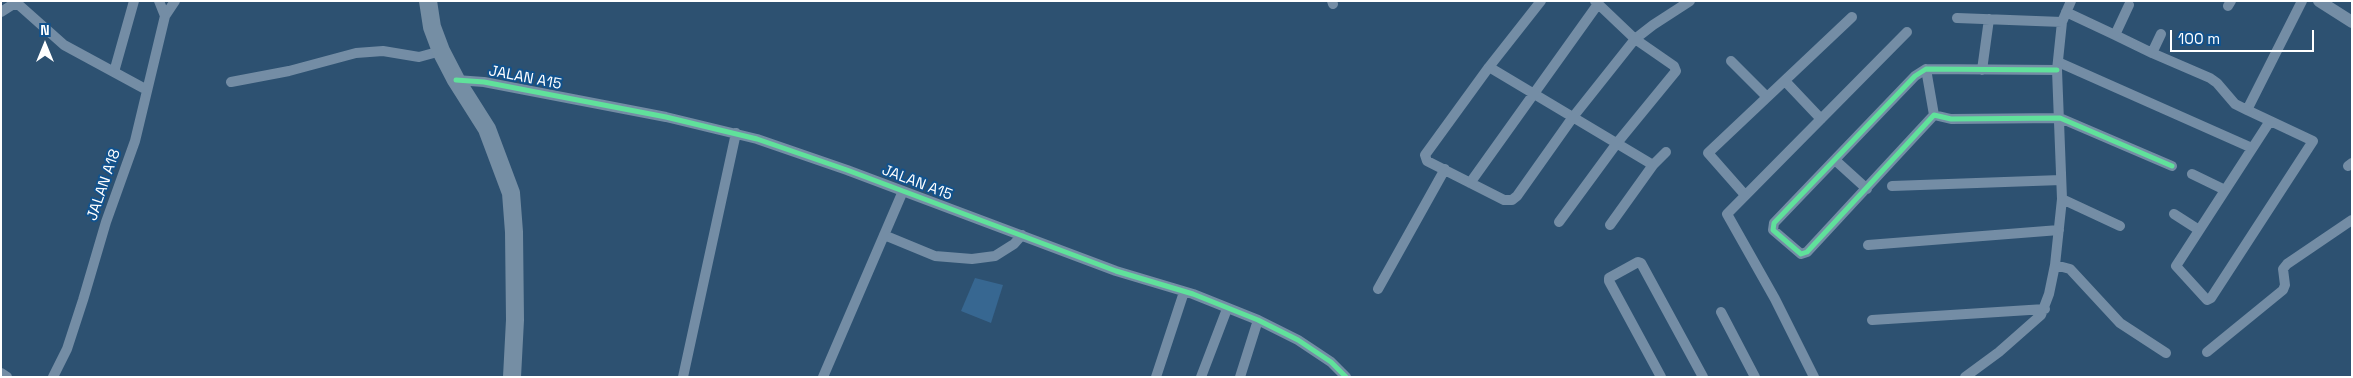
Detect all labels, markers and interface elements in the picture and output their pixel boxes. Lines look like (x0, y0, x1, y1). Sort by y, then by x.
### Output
north arrow (20, 20, 70, 70)
scale bar (2173, 20, 2317, 52)
text: N (40, 21, 50, 39)
text: 100 m (2178, 29, 2220, 48)
street label: JALAN A15 (487, 62, 563, 94)
street label: JALAN A18 (83, 147, 125, 223)
street label: JALAN A15 (879, 161, 955, 205)

